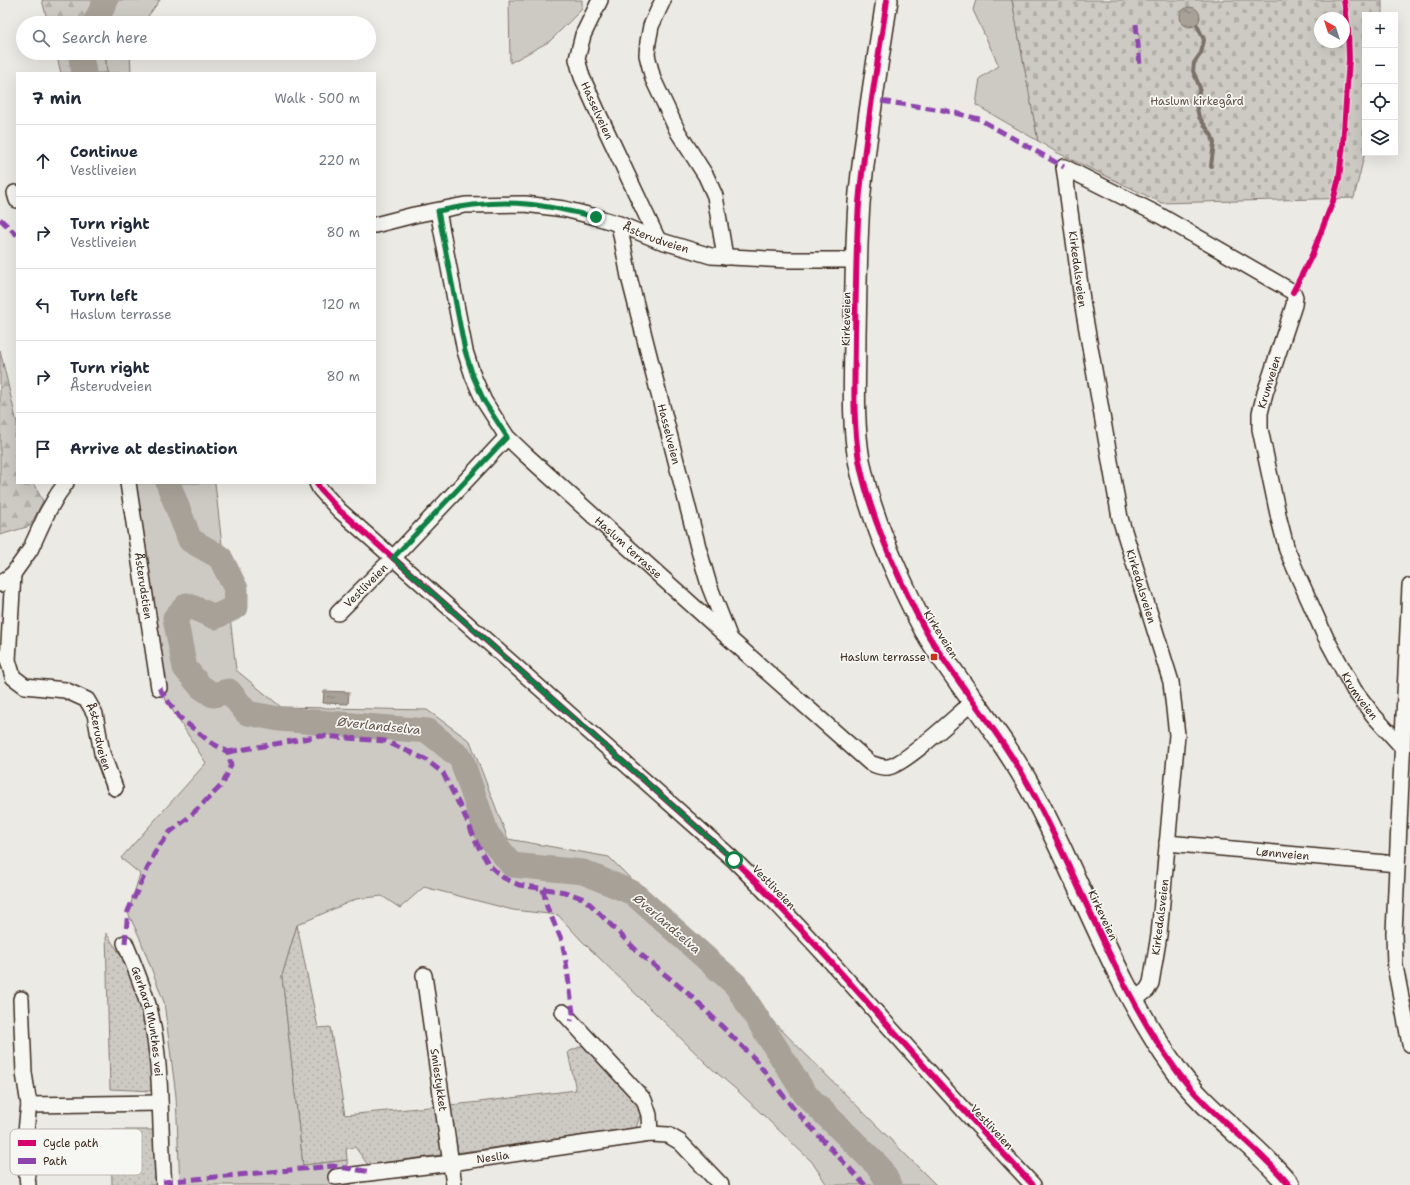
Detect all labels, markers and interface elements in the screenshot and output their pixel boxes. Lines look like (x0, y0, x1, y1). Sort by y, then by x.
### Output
north arrow (1314, 12, 1350, 48)
map controls (1362, 12, 1398, 156)
button: + (1362, 12, 1398, 48)
search box (16, 16, 376, 60)
icon: search (30, 27, 52, 49)
text: Search here (62, 28, 148, 48)
button: − (1362, 48, 1398, 84)
street label: Hasselveien (577, 79, 617, 142)
button: locate (1362, 84, 1398, 120)
text: 7 min (32, 87, 82, 109)
text: Walk · 500 m (274, 90, 360, 107)
park label: Haslum kirkegård (1150, 94, 1244, 109)
button: layers (1362, 120, 1398, 156)
text: Continue (70, 142, 138, 162)
icon: ahead (32, 150, 54, 172)
text: 220 m (318, 152, 360, 169)
text: Vestliveien (70, 162, 137, 179)
route end (587, 208, 605, 226)
text: Turn right (70, 214, 150, 234)
street label: Åsterudveien (620, 218, 691, 257)
icon: right (32, 222, 54, 244)
text: 80 m (326, 224, 360, 241)
street label: Kirkedalsveien (1065, 230, 1090, 308)
text: Vestliveien (70, 234, 137, 251)
text: Turn left (70, 286, 138, 306)
street label: Kirkeveien (839, 292, 854, 346)
icon: left (32, 294, 54, 316)
text: 120 m (322, 296, 360, 313)
text: Haslum terrasse (70, 306, 172, 323)
street label: Krumveien (1254, 354, 1285, 411)
text: Turn right (70, 358, 150, 378)
icon: right (32, 366, 54, 388)
text: 80 m (326, 368, 360, 385)
text: Åsterudveien (70, 378, 152, 395)
street label: Hasselveien (654, 402, 684, 466)
icon: arrive (32, 438, 54, 460)
text: Arrive at destination (70, 439, 238, 459)
street label: Haslum terrasse (591, 513, 665, 582)
street label: Kirkedalsveien (1122, 548, 1159, 626)
street label: Åsterudstien (131, 551, 156, 621)
street label: Vestliveien (341, 560, 391, 611)
street label: Kirkeveien (920, 607, 961, 661)
place label: Haslum terrasse (840, 650, 926, 665)
marker: Haslum terrasse (929, 652, 939, 662)
street label: Krumveien (1338, 670, 1381, 723)
street label: Åsterudveien (82, 700, 115, 773)
water label: Øverlandselva (336, 714, 421, 738)
street label: Lønnveien (1255, 844, 1310, 864)
route start (725, 851, 743, 869)
street label: Vestliveien (749, 862, 799, 913)
street label: Kirkedalsveien (1148, 878, 1173, 956)
street label: Kirkeveien (1084, 887, 1121, 943)
water label: Øverlandselva (629, 890, 704, 957)
street label: Gerhard Munthes vei (127, 964, 166, 1077)
street label: Smiestykket (427, 1048, 450, 1113)
street label: Vestliveien (967, 1102, 1017, 1153)
legend (10, 1129, 142, 1175)
text: Cycle path (43, 1136, 99, 1151)
street label: Neslia (476, 1148, 510, 1167)
text: Path (43, 1154, 67, 1169)

